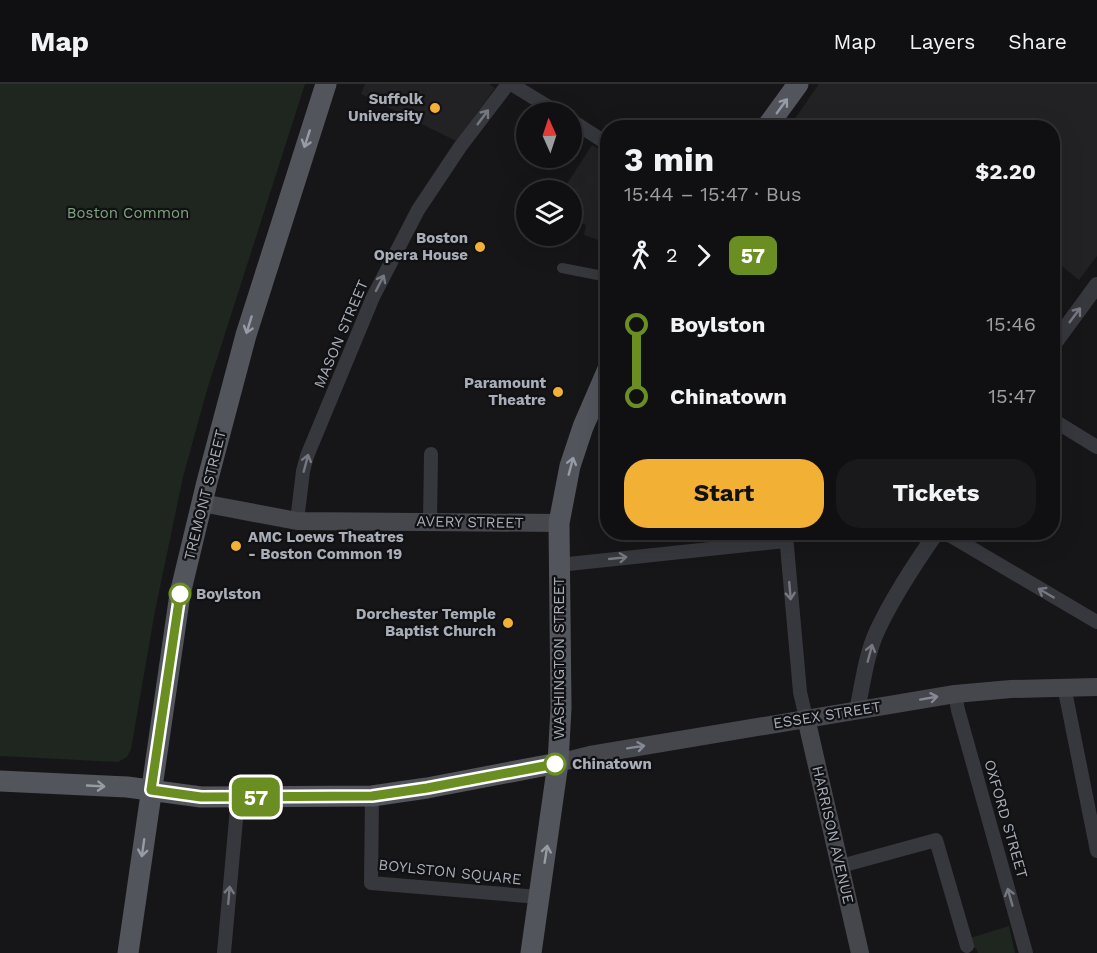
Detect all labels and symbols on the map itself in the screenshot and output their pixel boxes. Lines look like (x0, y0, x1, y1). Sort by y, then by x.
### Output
place label: Suffolk University (348, 90, 424, 125)
one-way arrow (776, 98, 788, 114)
marker: Suffolk University (428, 101, 442, 115)
north arrow (516, 102, 582, 168)
one-way arrow (476, 110, 489, 126)
one-way arrow (301, 129, 312, 148)
park label: Boston Common (67, 204, 189, 222)
place label: Boston Opera House (374, 229, 468, 264)
marker: Boston Opera House (473, 240, 487, 254)
one-way arrow (375, 274, 387, 292)
street label: MASON STREET (310, 277, 372, 391)
one-way arrow (1068, 307, 1081, 323)
one-way arrow (243, 315, 254, 334)
place label: Paramount Theatre (464, 374, 546, 409)
marker: Paramount Theatre (551, 385, 565, 399)
street label: TREMONT STREET (180, 428, 230, 562)
one-way arrow (301, 454, 312, 473)
one-way arrow (565, 456, 577, 475)
street label: AVERY STREET (416, 512, 524, 532)
place label: AMC Loews Theatres - Boston Common 19 (248, 528, 404, 563)
marker: AMC Loews Theatres - Boston Common 19 (229, 539, 243, 553)
one-way arrow (607, 553, 627, 564)
street label: WASHINGTON STREET (550, 577, 568, 739)
one-way arrow (785, 580, 796, 600)
marker: Boylston (169, 583, 191, 605)
place label: Boylston (196, 585, 261, 603)
one-way arrow (1038, 586, 1055, 598)
place label: Dorchester Temple Baptist Church (356, 605, 496, 640)
marker: Dorchester Temple Baptist Church (501, 616, 515, 630)
one-way arrow (865, 644, 876, 663)
one-way arrow (918, 693, 938, 704)
street label: ESSEX STREET (772, 698, 882, 732)
one-way arrow (626, 741, 646, 752)
marker: Chinatown (544, 753, 566, 775)
place label: Chinatown (572, 755, 652, 773)
street label: OXFORD STREET (980, 758, 1032, 880)
street label: HARRISON AVENUE (808, 764, 858, 906)
line badge: 57 (229, 778, 283, 816)
one-way arrow (86, 780, 106, 791)
one-way arrow (137, 837, 148, 857)
one-way arrow (540, 844, 551, 864)
street label: BOYLSTON SQUARE (378, 856, 522, 888)
one-way arrow (224, 885, 235, 905)
one-way arrow (1004, 888, 1015, 907)

